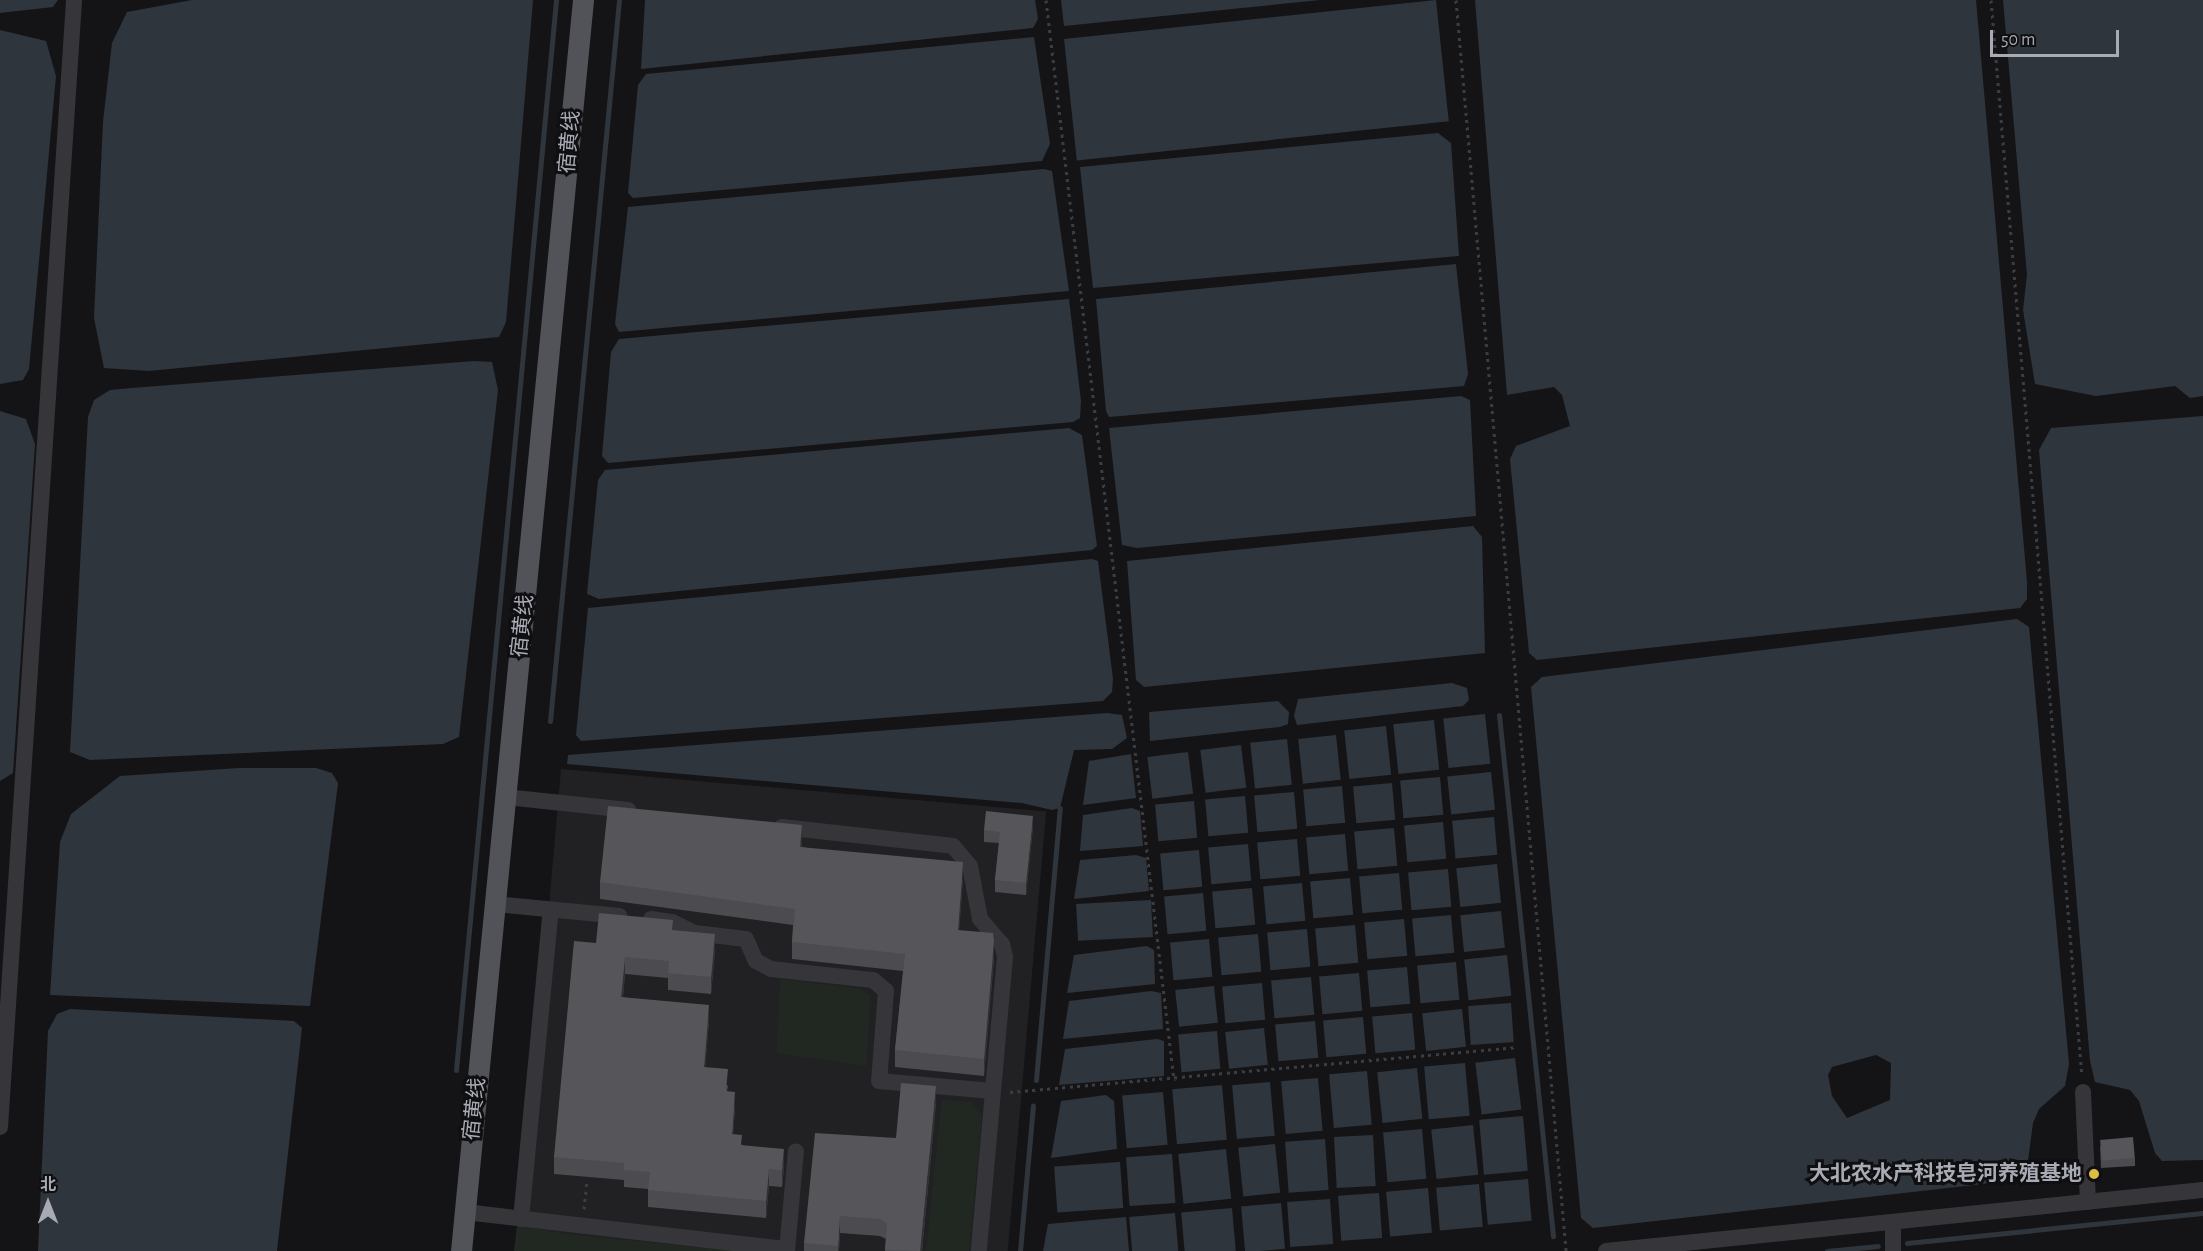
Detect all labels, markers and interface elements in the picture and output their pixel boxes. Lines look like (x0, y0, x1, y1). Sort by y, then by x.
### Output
scale bar (1993, 18, 2122, 56)
text: 50 m (2001, 31, 2035, 49)
street label: 宿黄线 (555, 110, 585, 174)
street label: 宿黄线 (507, 593, 539, 659)
street label: 宿黄线 (459, 1076, 491, 1142)
place label: 大北农水产科技皂河养殖基地 (1809, 1161, 2082, 1187)
marker: 大北农水产科技皂河养殖基地 (2087, 1167, 2101, 1181)
north arrow (18, 1173, 78, 1233)
text: 北 (40, 1177, 56, 1193)

